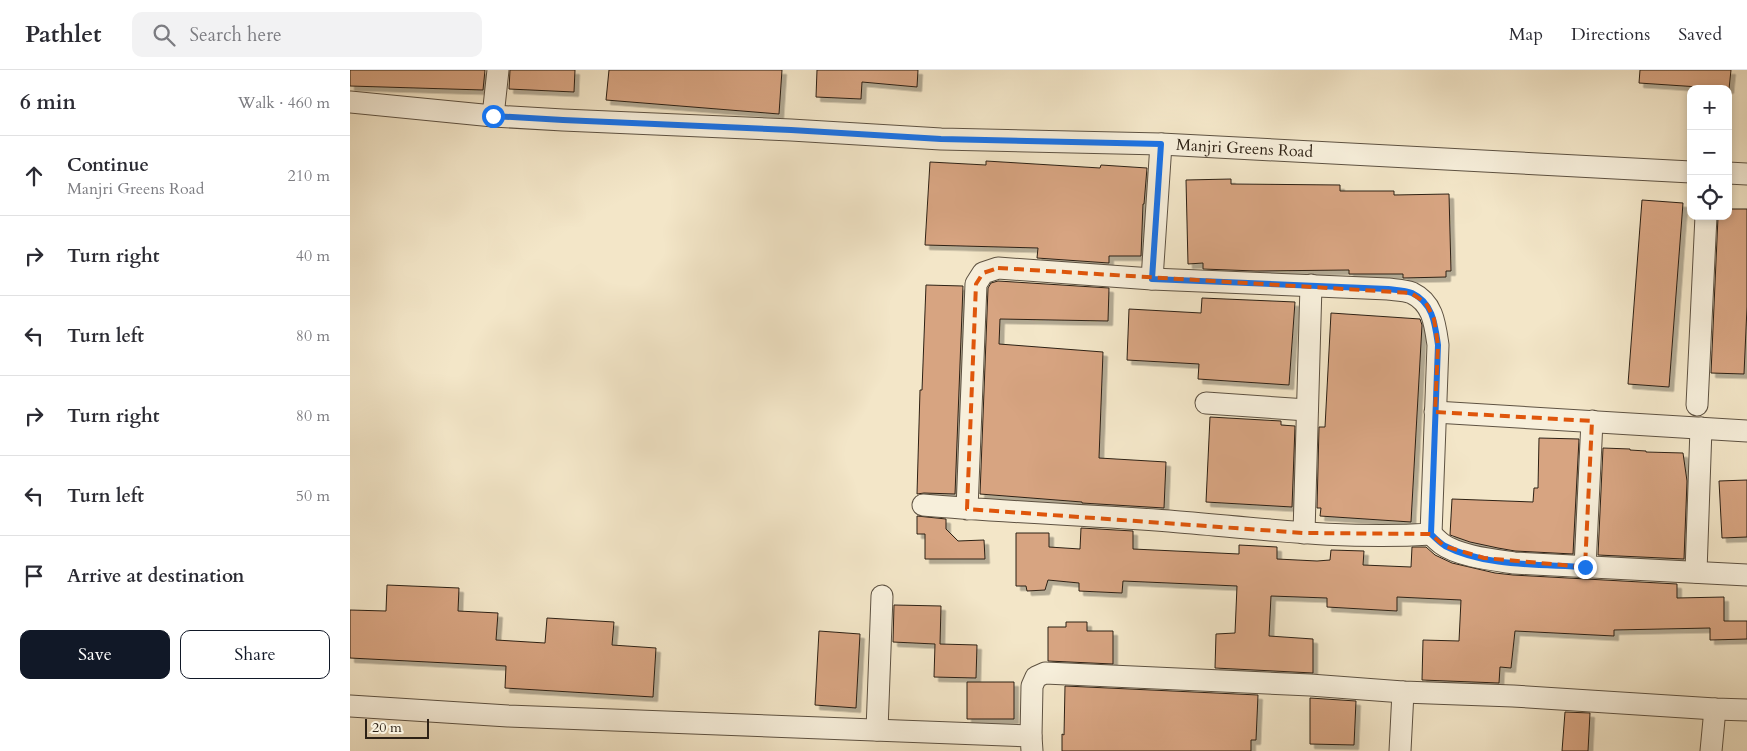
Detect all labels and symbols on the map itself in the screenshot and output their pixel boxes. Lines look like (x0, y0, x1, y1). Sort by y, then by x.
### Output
route start (482, 105, 505, 128)
street label: Manjri Greens Road (1175, 134, 1314, 163)
route end (1574, 556, 1597, 579)
scale bar (365, 716, 429, 739)

